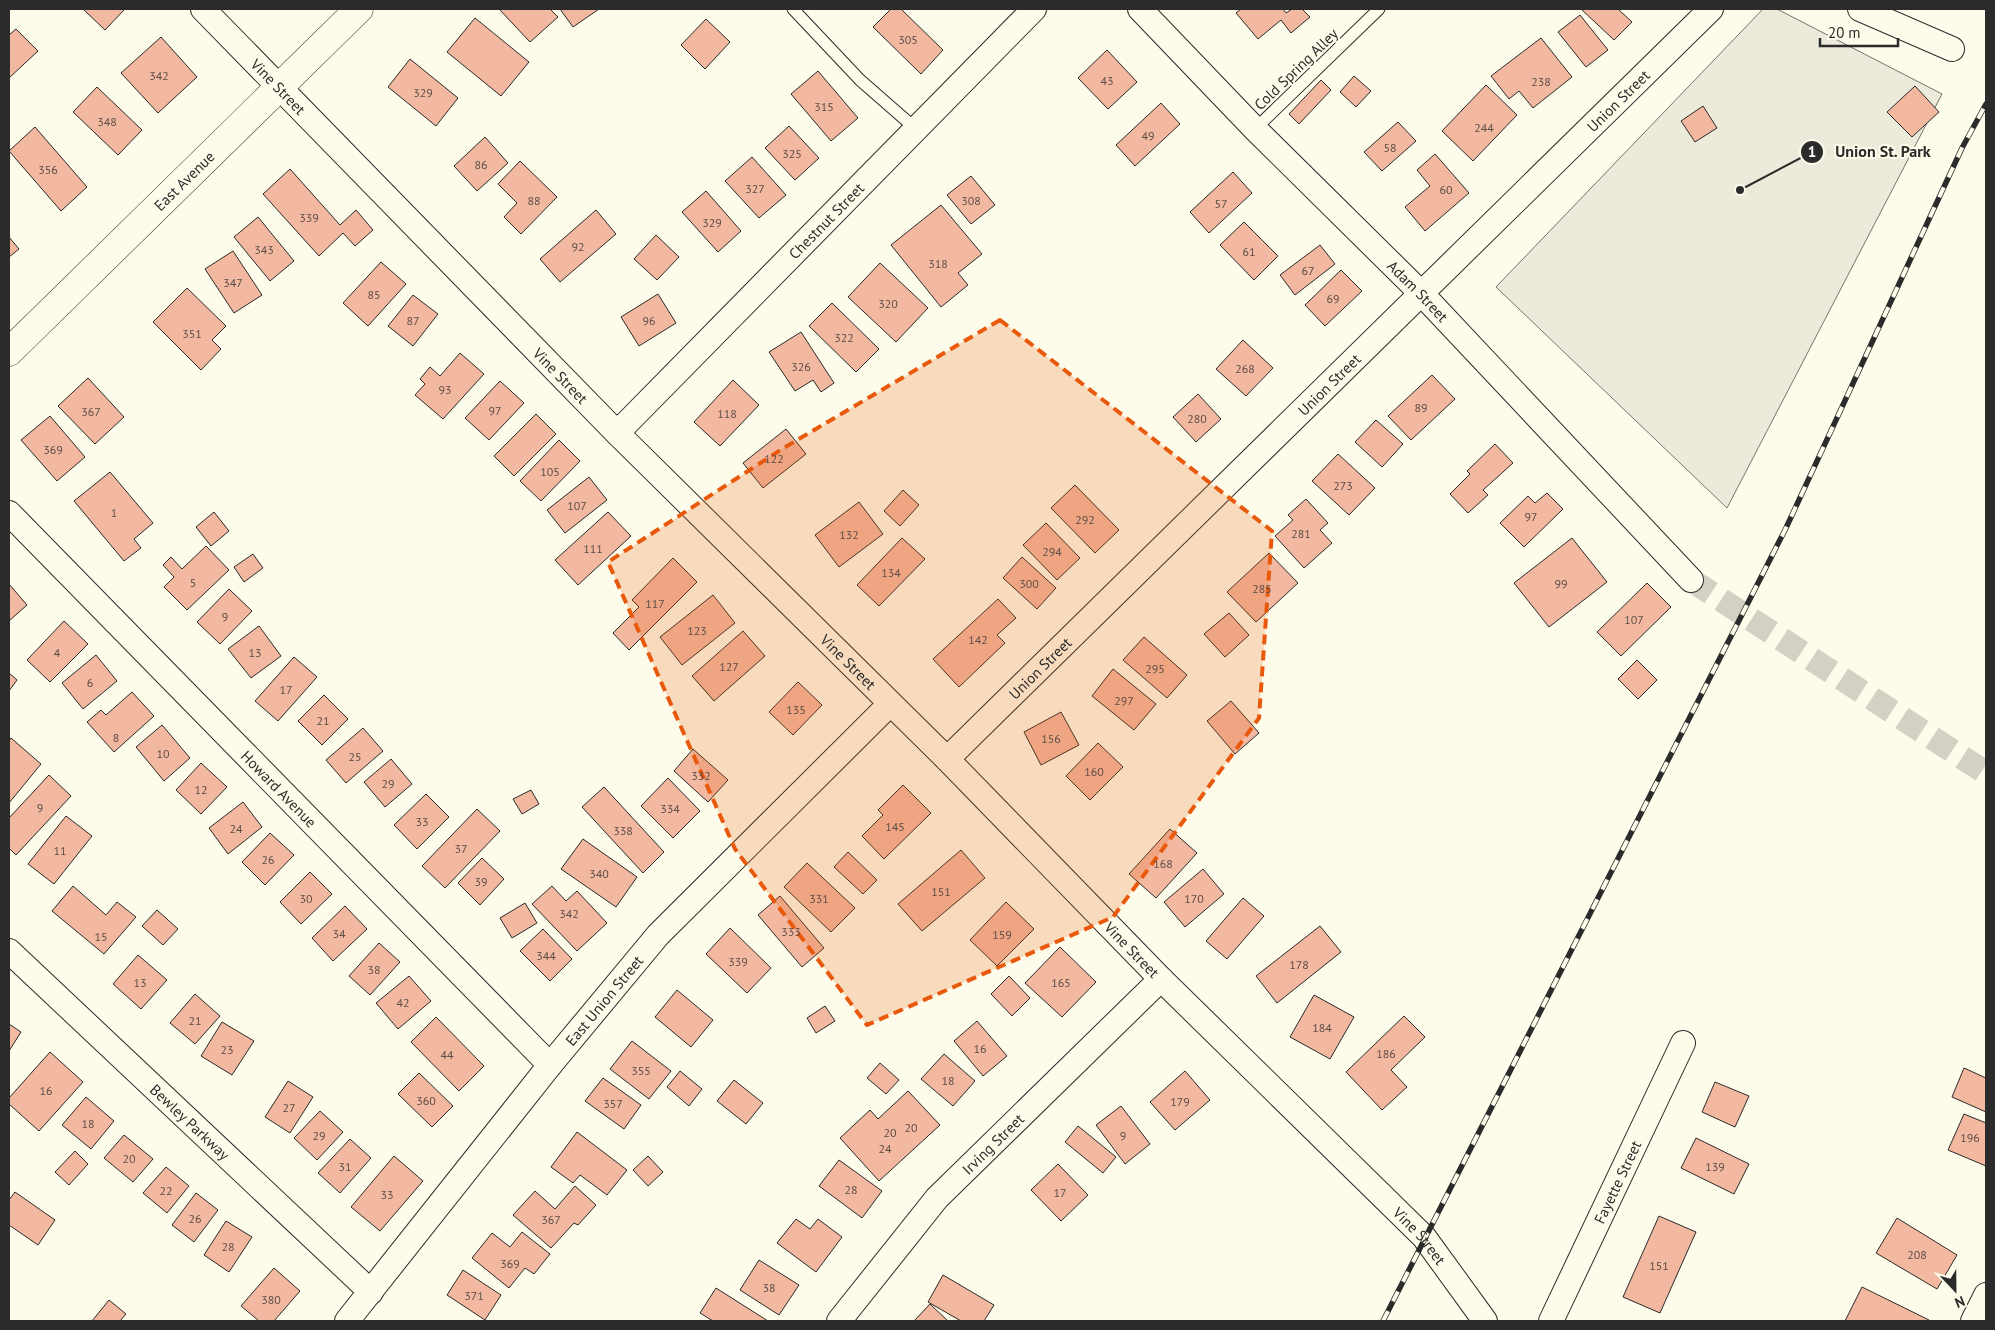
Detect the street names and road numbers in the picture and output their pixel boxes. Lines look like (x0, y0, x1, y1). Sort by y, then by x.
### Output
street label: Cold Spring Alley (1250, 24, 1342, 114)
street label: Vine Street (246, 54, 310, 118)
street label: Union Street (1582, 65, 1653, 136)
street label: East Avenue (150, 147, 218, 214)
street label: Chestnut Street (784, 178, 868, 263)
street label: Adam Street (1384, 256, 1453, 326)
street label: Vine Street (528, 343, 592, 407)
street label: Union Street (1293, 349, 1364, 419)
street label: Vine Street (816, 629, 880, 693)
street label: Union Street (1004, 633, 1075, 703)
street label: Howard Avenue (237, 746, 321, 831)
street label: Vine Street (1100, 917, 1164, 981)
street label: East Union Street (561, 951, 647, 1049)
street label: Bewley Parkway (146, 1080, 234, 1164)
street label: Irving Street (958, 1109, 1028, 1178)
street label: Fayette Street (1589, 1137, 1645, 1226)
street label: Vine Street (1389, 1202, 1450, 1268)

